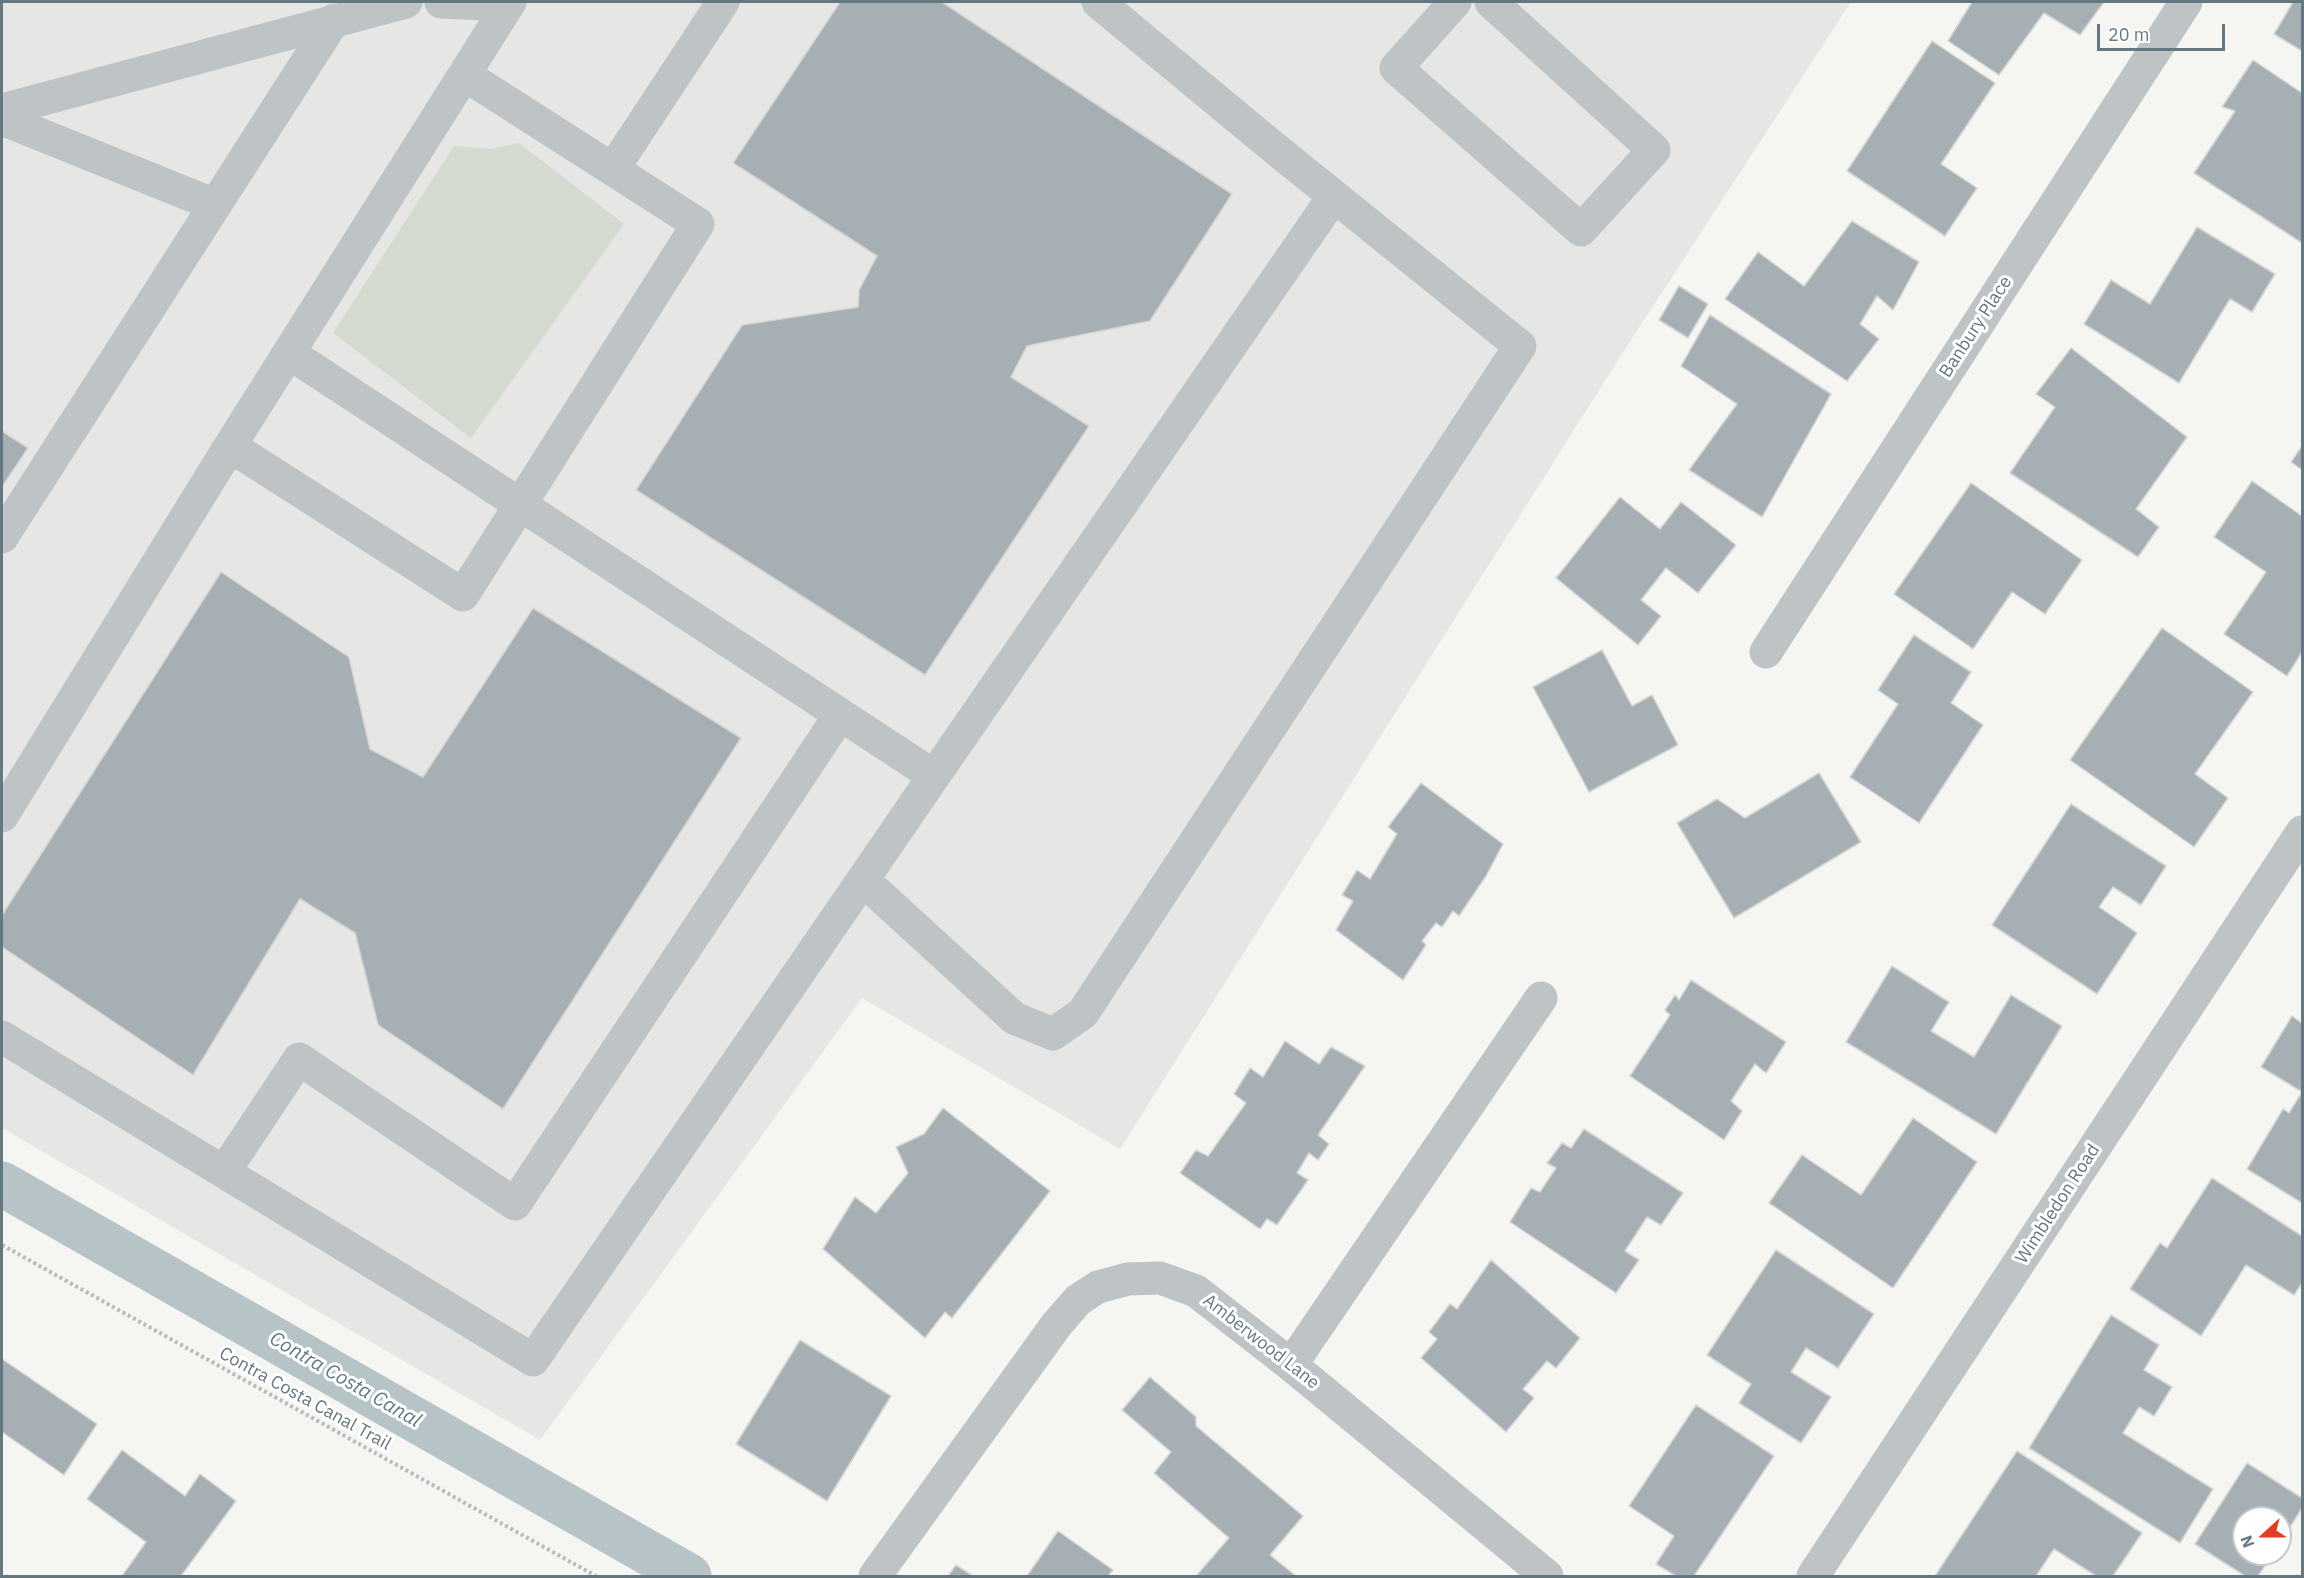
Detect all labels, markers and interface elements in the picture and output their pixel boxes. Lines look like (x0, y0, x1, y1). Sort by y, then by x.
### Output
scale bar (2100, 12, 2228, 50)
text: 20 m (2108, 23, 2150, 46)
street label: Banbury Place (1935, 272, 2017, 382)
street label: Wimbledon Road (2011, 1140, 2105, 1268)
street label: Amberwood Lane (1199, 1290, 1323, 1394)
water label: Contra Costa Canal (265, 1327, 425, 1433)
street label: Contra Costa Canal Trail (215, 1343, 395, 1455)
north arrow (2232, 1506, 2292, 1566)
text: N (2236, 1533, 2258, 1551)

